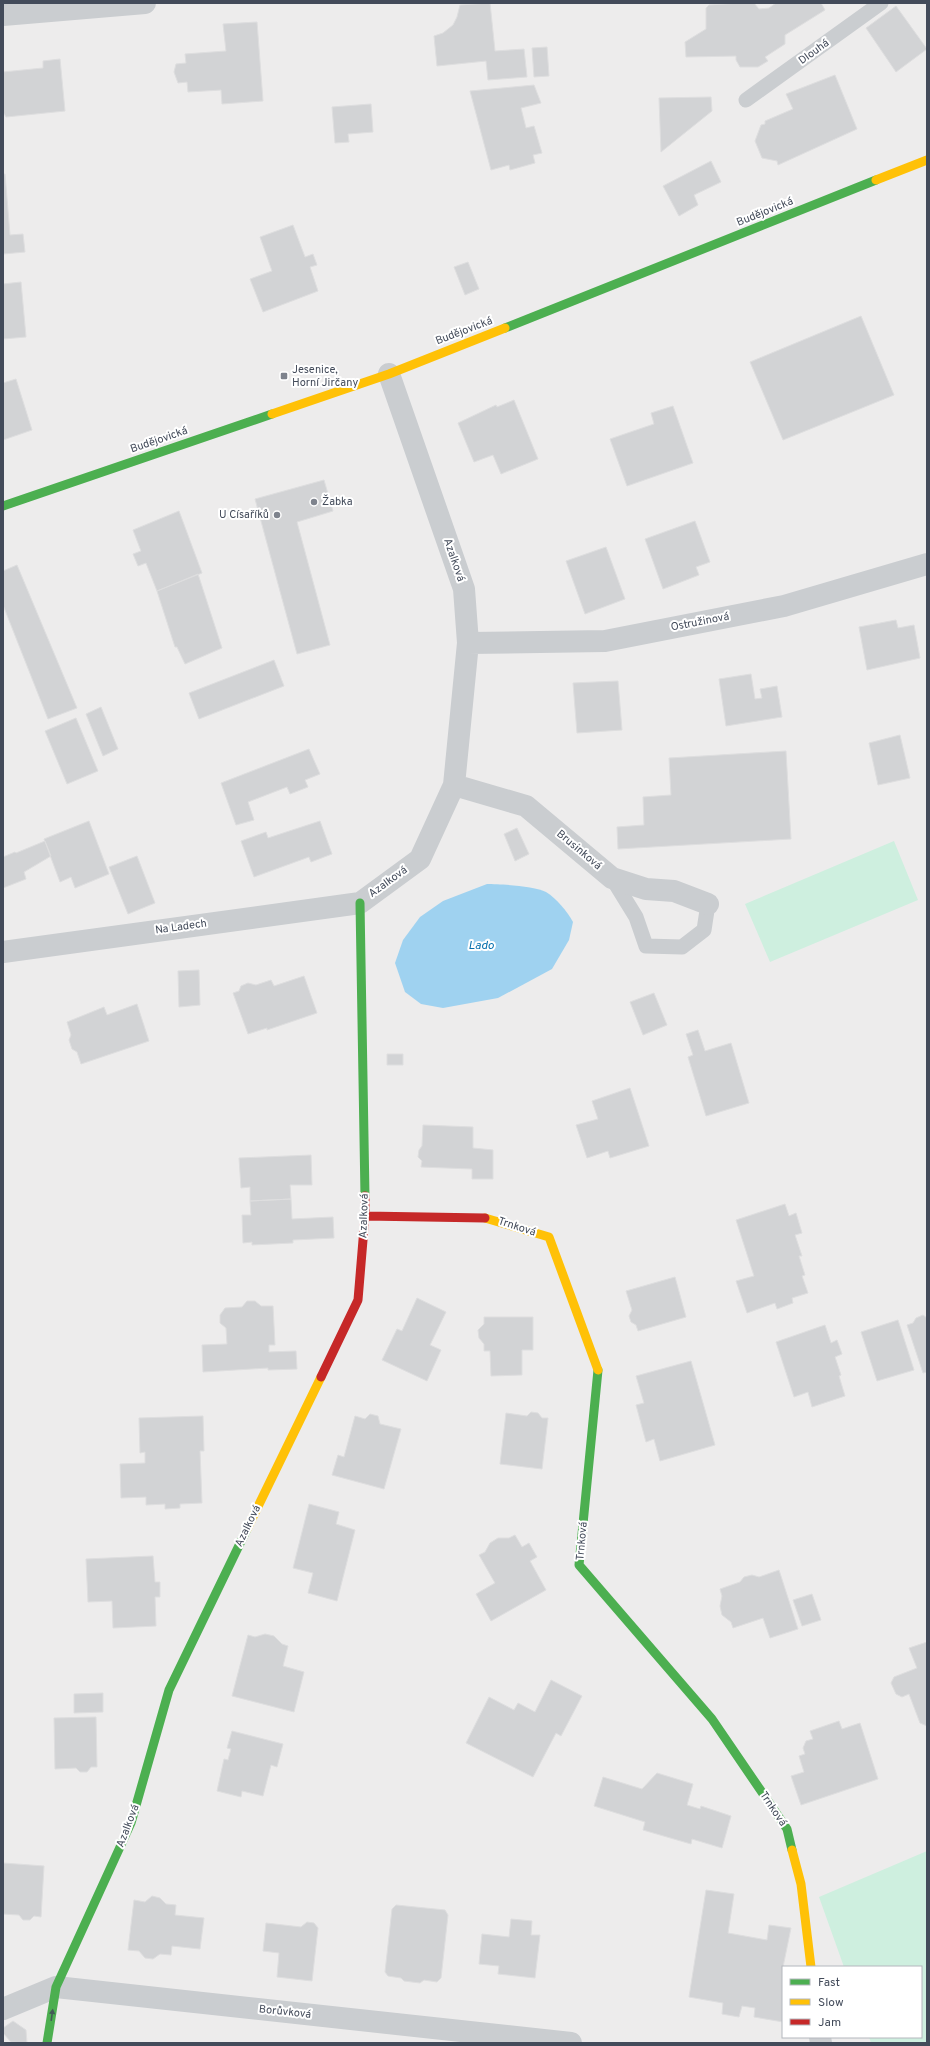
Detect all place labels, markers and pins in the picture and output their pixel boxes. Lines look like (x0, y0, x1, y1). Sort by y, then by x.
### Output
place label: Jesenice, Horní Jirčany (292, 363, 358, 390)
marker: Jesenice, Horní Jirčany (279, 371, 289, 381)
place label: Žabka (322, 494, 353, 509)
marker: Žabka (309, 497, 319, 507)
place label: U Císaříků (219, 508, 269, 522)
marker: U Císaříků (272, 510, 282, 520)

